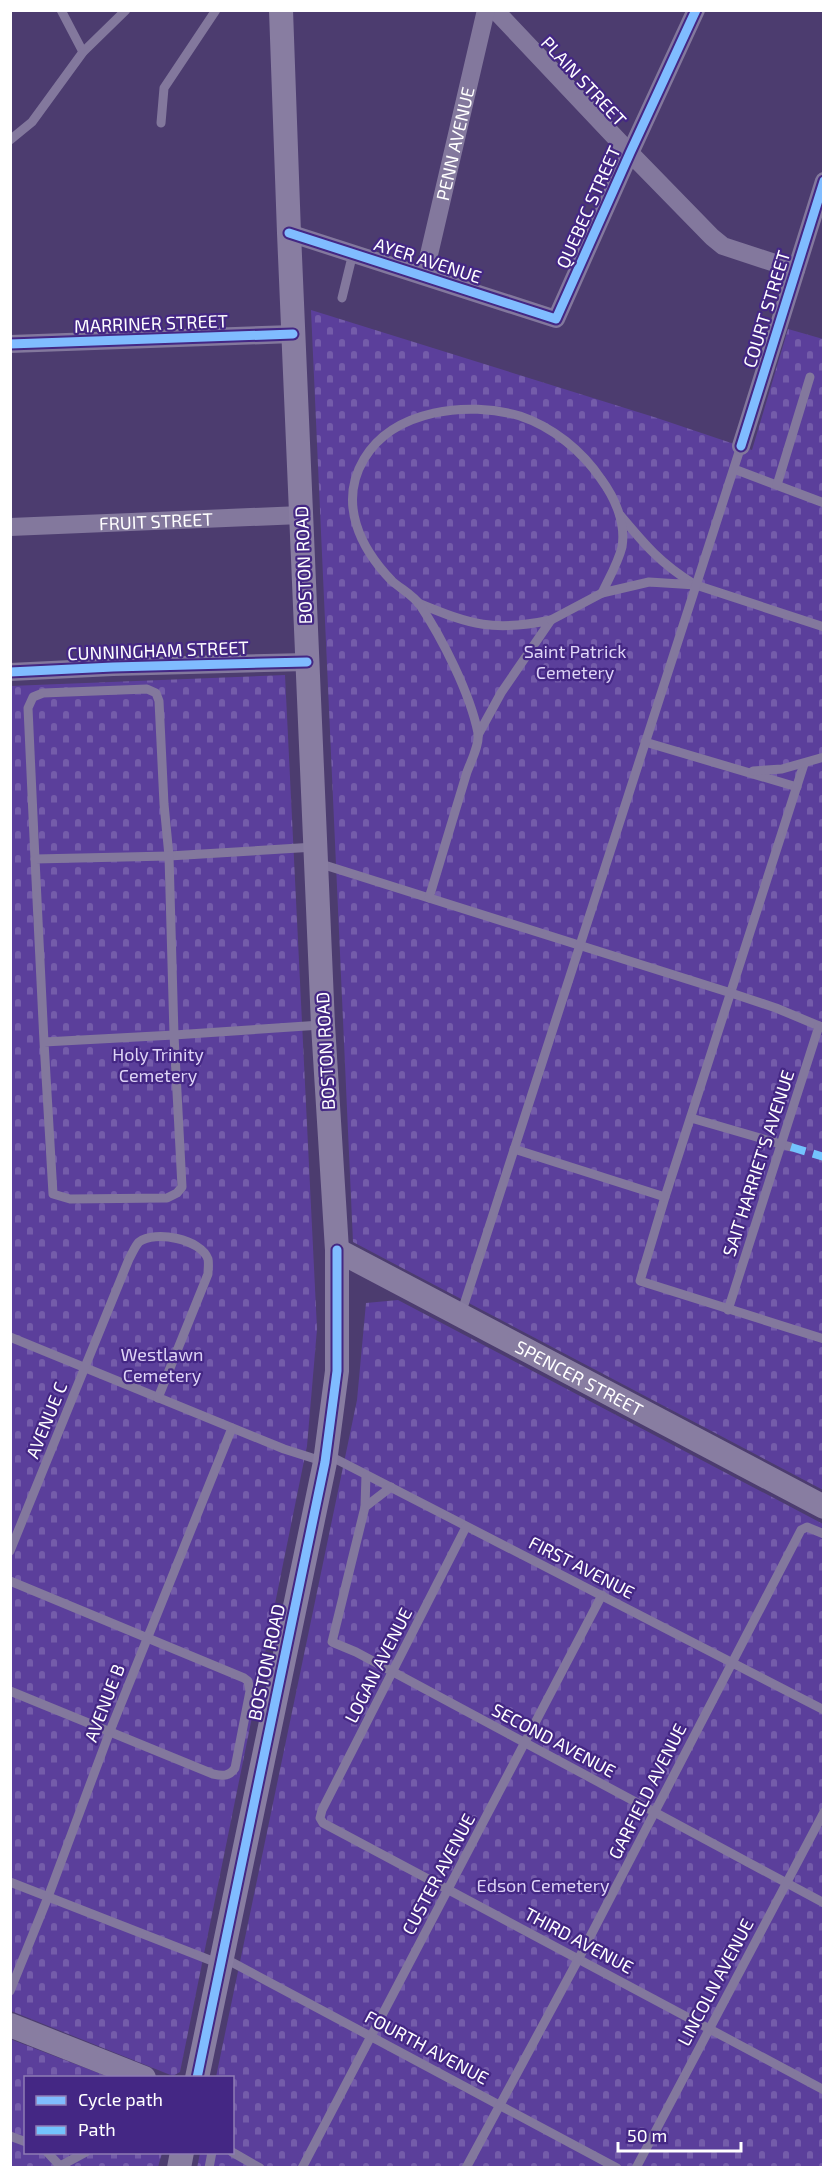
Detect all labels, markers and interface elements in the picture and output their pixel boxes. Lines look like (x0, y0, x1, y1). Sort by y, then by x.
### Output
street label: PLAIN STREET (537, 32, 632, 131)
street label: PENN AVENUE (431, 84, 479, 203)
street label: QUEBEC STREET (551, 142, 625, 272)
street label: AYER AVENUE (372, 232, 484, 288)
street label: COURT STREET (738, 247, 794, 370)
street label: MARRINER STREET (74, 309, 229, 337)
street label: BOSTON ROAD (290, 505, 316, 625)
street label: FRUIT STREET (98, 508, 214, 534)
street label: CUNNINGHAM STREET (67, 636, 250, 664)
park label: Saint Patrick Cemetery (524, 640, 626, 683)
street label: BOSTON ROAD (311, 991, 339, 1111)
park label: Holy Trinity Cemetery (112, 1043, 204, 1086)
street label: SAIT HARRIET'S AVENUE (717, 1067, 799, 1259)
street label: SPENCER STREET (512, 1335, 647, 1421)
park label: Westlawn Cemetery (121, 1343, 203, 1386)
street label: AVENUE C (21, 1378, 71, 1462)
street label: FIRST AVENUE (525, 1531, 639, 1603)
street label: BOSTON ROAD (243, 1602, 289, 1722)
street label: LOGAN AVENUE (340, 1604, 416, 1726)
street label: AVENUE B (79, 1661, 129, 1745)
street label: SECOND AVENUE (488, 1698, 620, 1782)
street label: GARFIELD AVENUE (603, 1719, 691, 1863)
street label: CUSTER AVENUE (397, 1810, 479, 1938)
park label: Edson Cemetery (477, 1874, 610, 1896)
street label: THIRD AVENUE (521, 1902, 637, 1978)
street label: LINCOLN AVENUE (672, 1915, 758, 2049)
street label: FOURTH AVENUE (361, 2005, 493, 2089)
legend (24, 2076, 234, 2154)
text: Cycle path (78, 2088, 163, 2110)
scale bar (618, 2115, 741, 2153)
text: Path (78, 2118, 116, 2140)
text: 50 m (627, 2124, 667, 2146)

